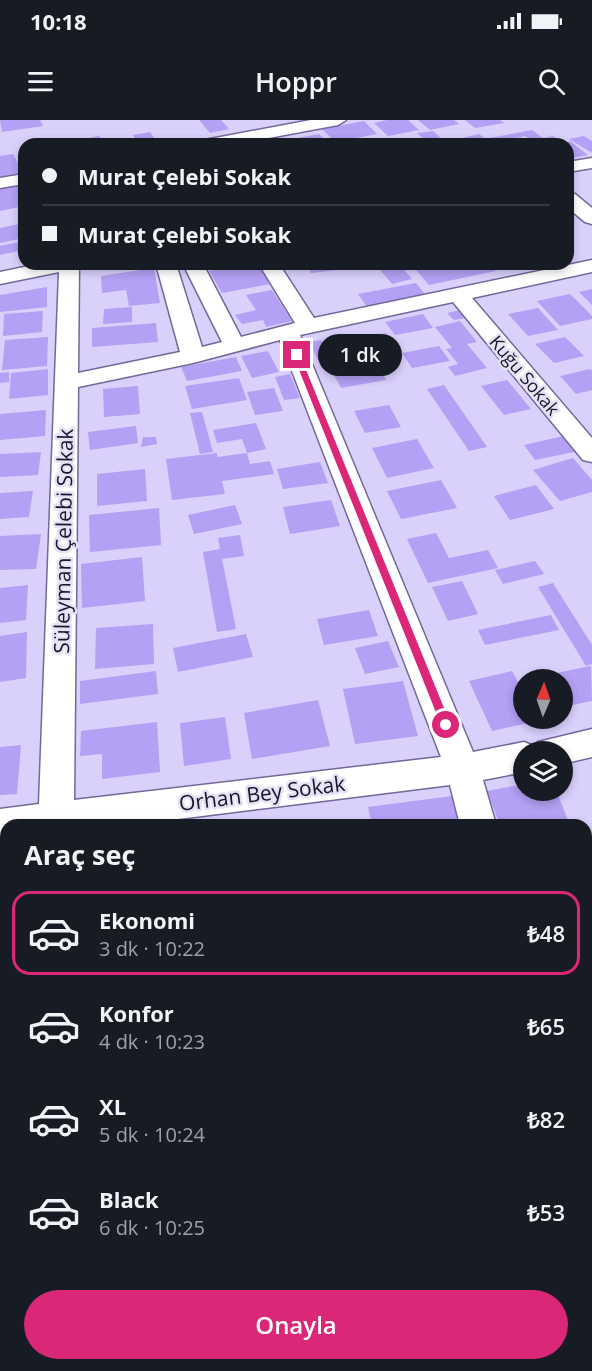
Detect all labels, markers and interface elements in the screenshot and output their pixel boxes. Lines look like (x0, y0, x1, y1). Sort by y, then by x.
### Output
text: 10:18 (30, 6, 87, 36)
text: Hoppr (255, 63, 337, 100)
icon: menu (24, 65, 57, 98)
icon: search (535, 65, 568, 98)
text: Murat Çelebi Sokak (78, 161, 291, 191)
text: Murat Çelebi Sokak (78, 219, 291, 249)
street label: Kuğu Sokak (485, 330, 566, 420)
callout: 1 dk (318, 334, 402, 376)
route end (283, 341, 310, 368)
text: 1 dk (340, 341, 380, 368)
street label: Süleyman Çelebi Sokak (47, 428, 79, 654)
north arrow (513, 669, 573, 729)
map controls (513, 669, 573, 801)
route start (432, 711, 459, 738)
button: layers (513, 741, 573, 801)
street label: Orhan Bey Sokak (177, 769, 347, 817)
text: Araç seç (24, 836, 135, 873)
text: Ekonomi (99, 905, 195, 935)
icon: car (27, 906, 81, 960)
text: ₺48 (527, 918, 565, 948)
text: 3 dk · 10:22 (99, 935, 205, 962)
text: Konfor (99, 998, 174, 1028)
icon: car (27, 999, 81, 1053)
text: ₺65 (527, 1011, 565, 1041)
text: 4 dk · 10:23 (99, 1028, 205, 1055)
text: XL (99, 1091, 126, 1121)
icon: car (27, 1092, 81, 1146)
text: ₺82 (527, 1104, 565, 1134)
text: 5 dk · 10:24 (99, 1121, 205, 1148)
text: Black (99, 1184, 159, 1214)
icon: car (27, 1185, 81, 1239)
text: ₺53 (527, 1197, 565, 1227)
text: 6 dk · 10:25 (99, 1214, 205, 1241)
button: Onayla (24, 1290, 568, 1359)

